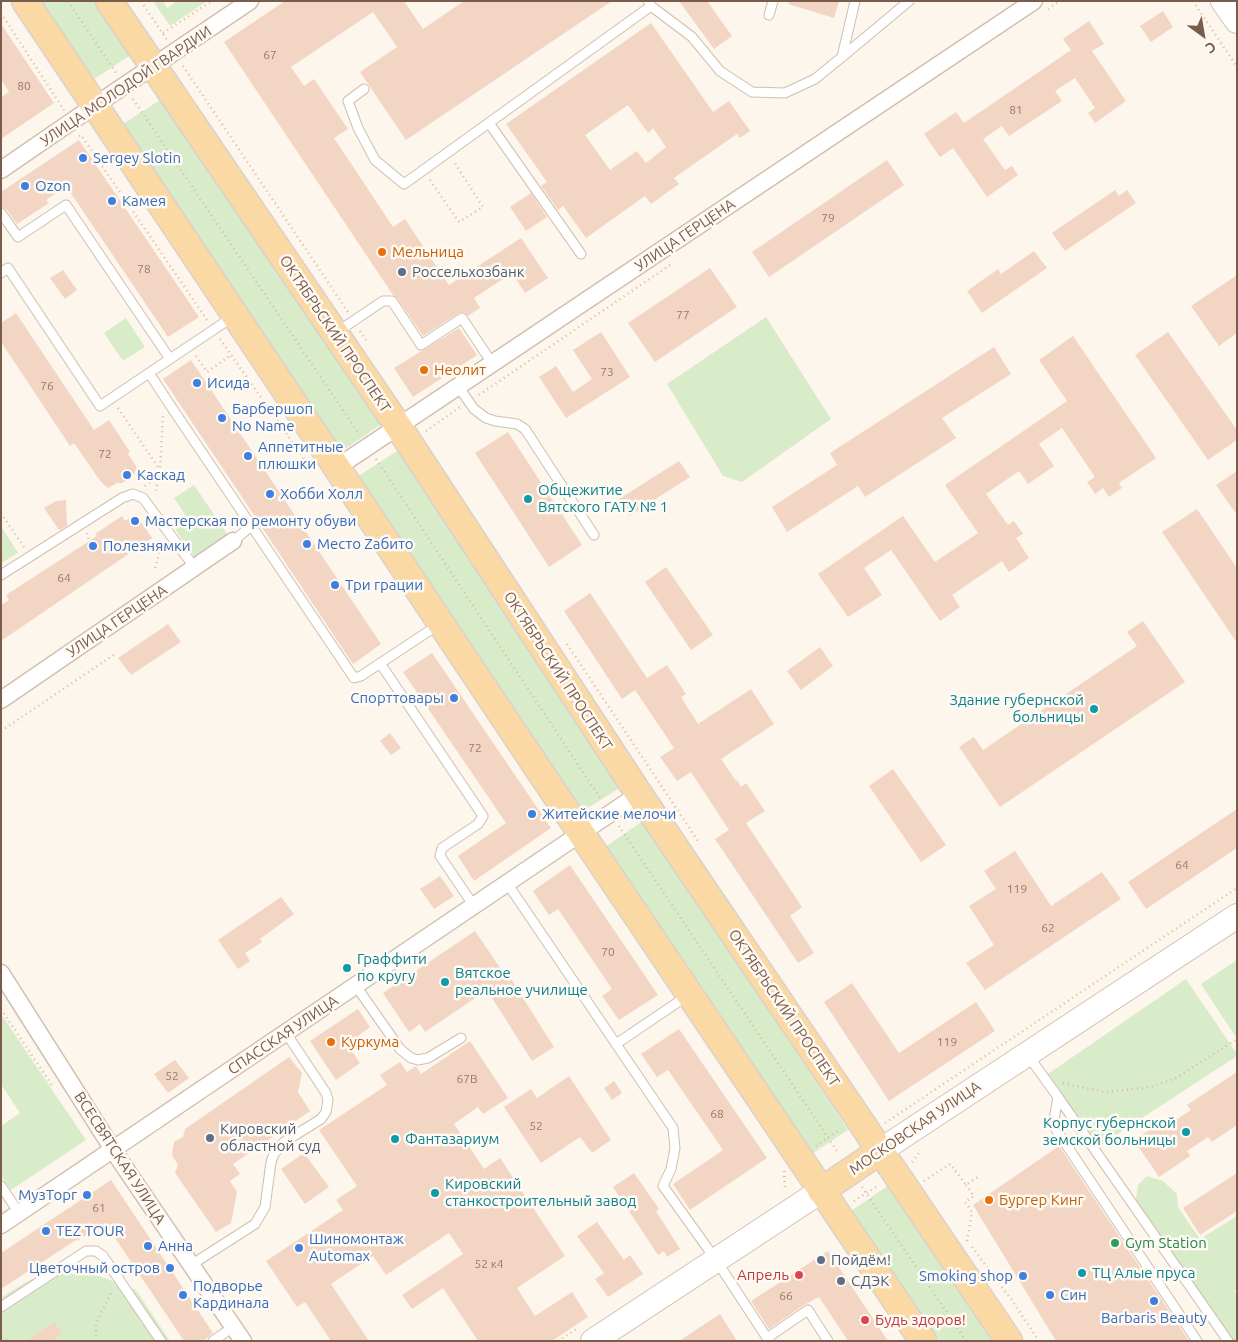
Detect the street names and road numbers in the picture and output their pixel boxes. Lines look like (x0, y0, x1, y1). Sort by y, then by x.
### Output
street label: УЛИЦА МОЛОДОЙ ГВАРДИИ (37, 22, 215, 150)
street label: УЛИЦА ГЕРЦЕНА (632, 195, 738, 275)
street label: ОКТЯБРЬСКИЙ ПРОСПЕКТ (276, 252, 394, 416)
street label: УЛИЦА ГЕРЦЕНА (64, 581, 170, 661)
street label: ОКТЯБРЬСКИЙ ПРОСПЕКТ (500, 588, 616, 754)
street label: ОКТЯБРЬСКИЙ ПРОСПЕКТ (725, 926, 843, 1090)
street label: СПАССКАЯ УЛИЦА (224, 991, 342, 1079)
street label: МОСКОВСКАЯ УЛИЦА (846, 1077, 984, 1179)
street label: ВСЕСВЯТСКАЯ УЛИЦА (70, 1088, 170, 1228)

